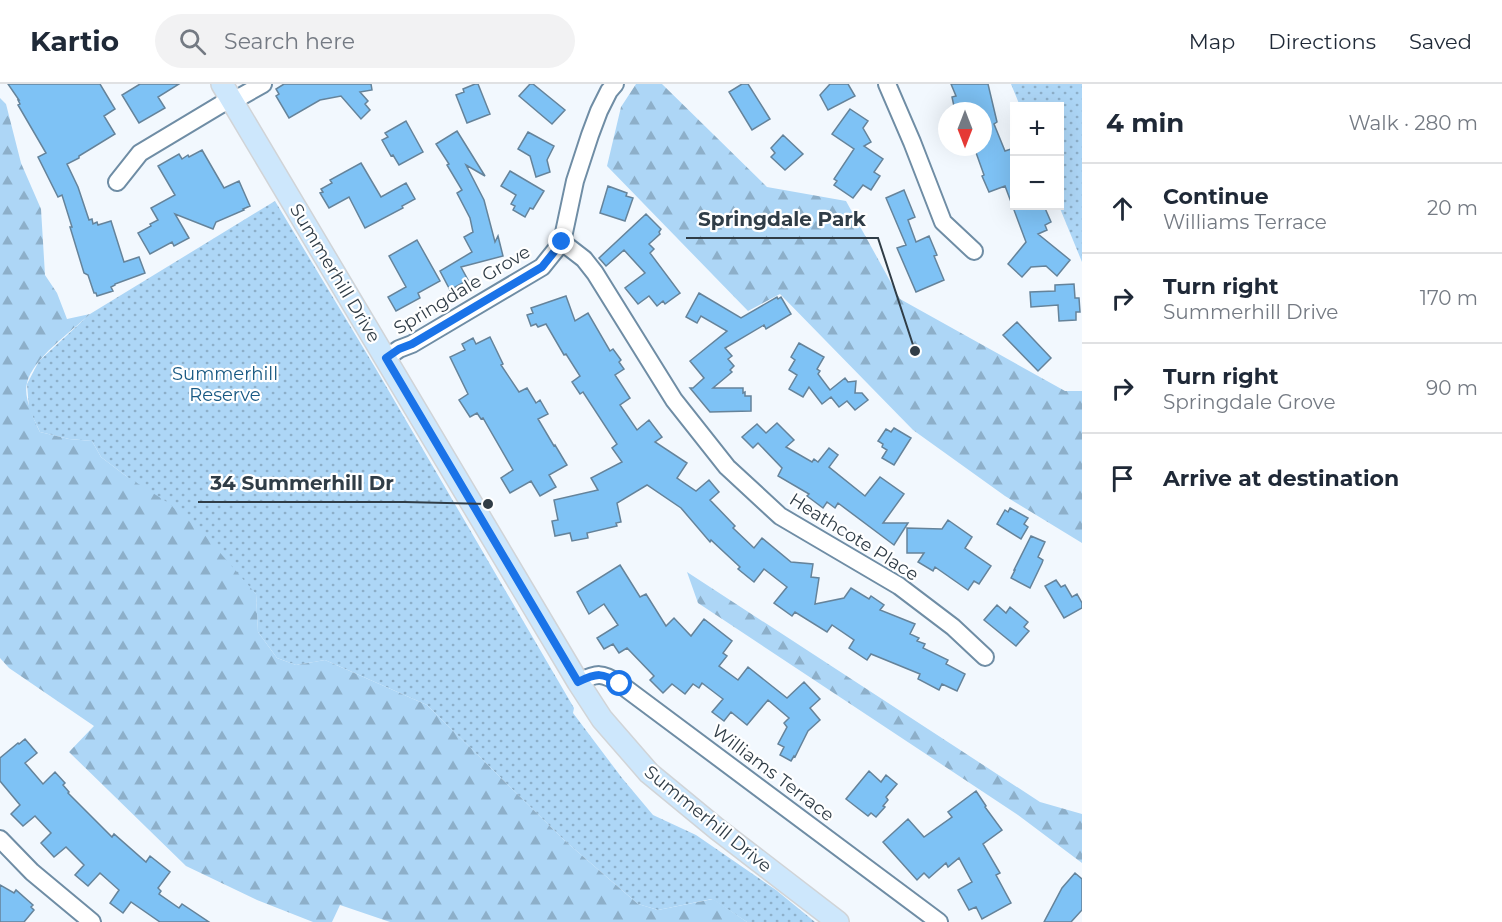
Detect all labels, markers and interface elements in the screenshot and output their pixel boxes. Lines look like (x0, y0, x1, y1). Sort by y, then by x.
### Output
search box (155, 14, 575, 68)
text: Kartio (30, 24, 119, 58)
icon: search (176, 25, 209, 58)
text: Search here (224, 28, 355, 55)
text: Map (1189, 29, 1235, 54)
text: Directions (1268, 29, 1376, 54)
text: Saved (1409, 29, 1472, 54)
north arrow (938, 102, 992, 156)
map controls (1010, 102, 1064, 210)
button: + (1010, 102, 1064, 156)
text: 4 min (1106, 107, 1184, 139)
text: Walk · 280 m (1348, 111, 1478, 135)
button: − (1010, 156, 1064, 210)
text: Continue (1163, 183, 1269, 210)
icon: ahead (1106, 192, 1139, 225)
text: 20 m (1427, 196, 1478, 220)
street label: Summerhill Drive (285, 200, 385, 346)
callout: Springdale Park (686, 200, 878, 238)
text: Springdale Park (698, 207, 867, 231)
text: Williams Terrace (1163, 210, 1327, 234)
route end (548, 228, 574, 254)
street label: Springdale Grove (390, 241, 534, 339)
text: Turn right (1163, 273, 1278, 300)
icon: right (1106, 282, 1139, 315)
text: 170 m (1420, 286, 1478, 310)
text: Summerhill Drive (1163, 300, 1338, 324)
park label: Summerhill Reserve (172, 363, 278, 406)
text: Turn right (1163, 363, 1278, 390)
icon: right (1106, 372, 1139, 405)
text: 90 m (1426, 376, 1478, 400)
text: Springdale Grove (1163, 390, 1335, 414)
icon: arrive (1106, 462, 1139, 495)
callout: 34 Summerhill Dr (198, 464, 405, 502)
text: Arrive at destination (1163, 465, 1399, 492)
text: 34 Summerhill Dr (209, 471, 394, 495)
street label: Heathcote Place (785, 488, 923, 586)
route start (606, 670, 632, 696)
street label: Williams Terrace (707, 720, 839, 826)
street label: Summerhill Drive (640, 761, 776, 877)

